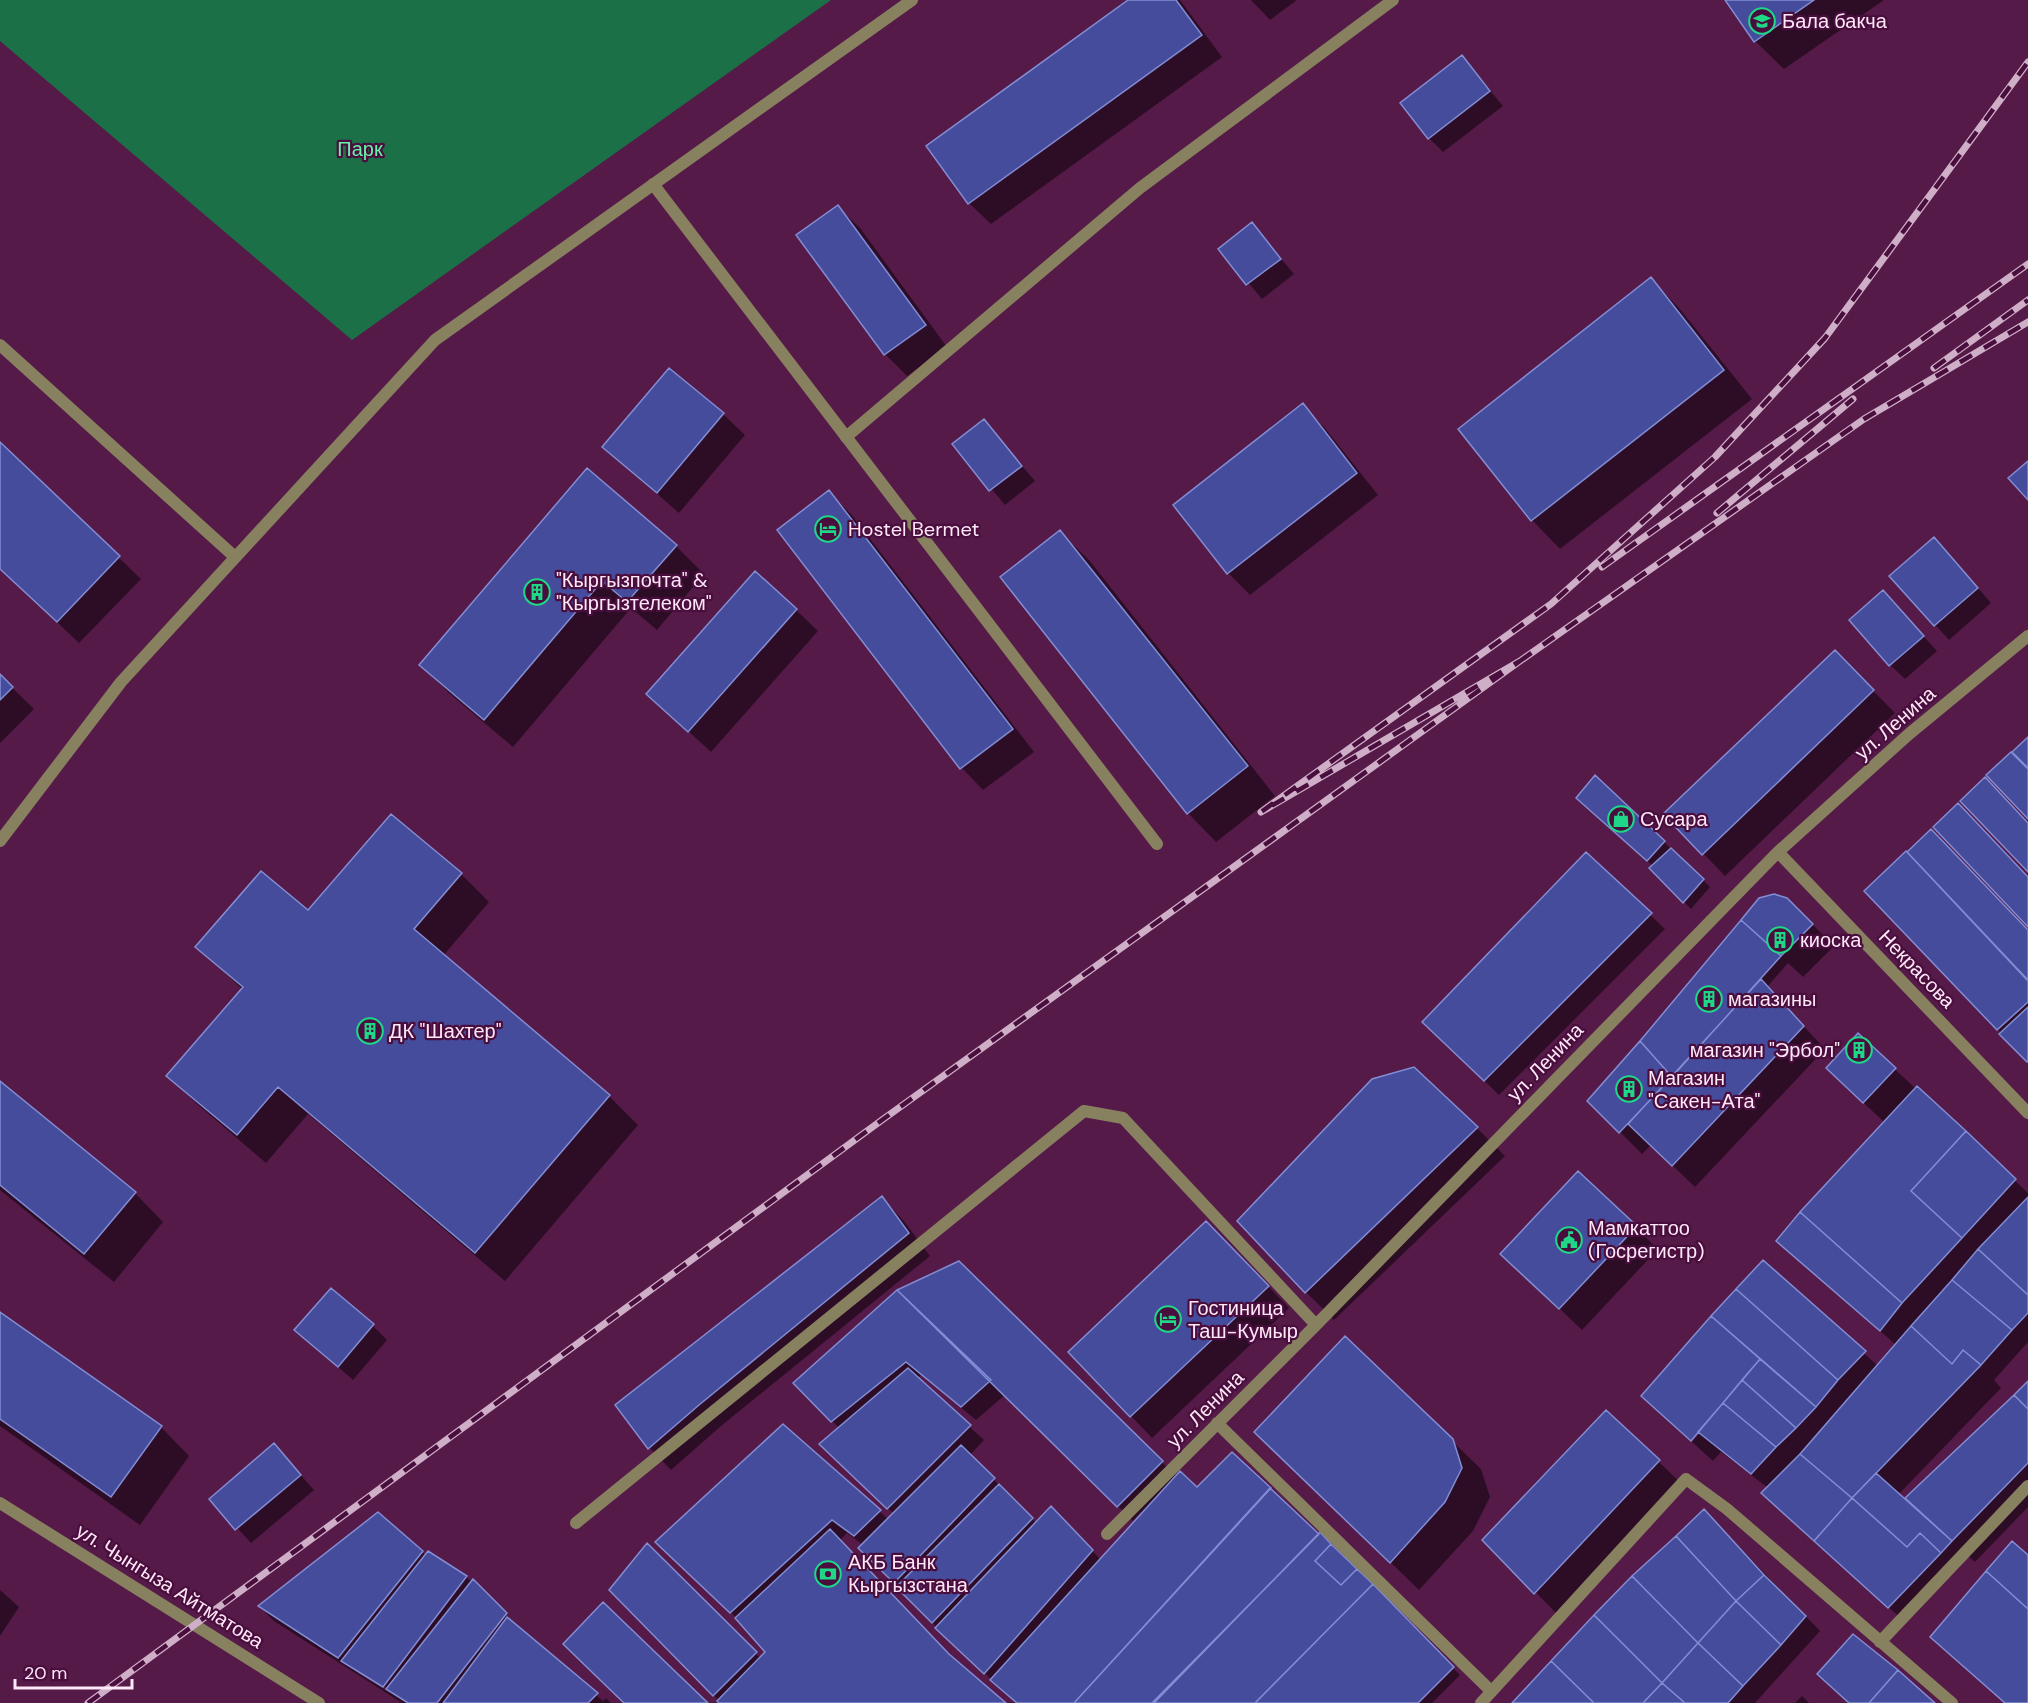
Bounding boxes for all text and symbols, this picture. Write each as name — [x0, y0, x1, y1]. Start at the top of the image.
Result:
school or university icon: Бала бакча — [1747, 6, 1777, 36]
place label: Бала бакча — [1782, 8, 1888, 34]
park label: Парк — [337, 136, 383, 162]
hotel icon: Hostel Bermet — [813, 514, 843, 544]
place label: Hostel Bermet — [848, 516, 979, 542]
place label: "Кыргызпочта" & "Кыргызтелеком" — [556, 567, 712, 616]
building icon: "Кыргызпочта" & "Кыргызтелеком" — [522, 577, 552, 607]
street label: ул. Ленина — [1849, 680, 1942, 765]
shop icon: Сусара — [1606, 804, 1636, 834]
place label: Сусара — [1640, 806, 1708, 832]
street label: Некрасова — [1873, 924, 1961, 1014]
building icon: киоска — [1765, 925, 1795, 955]
place label: киоска — [1800, 927, 1862, 953]
building icon: магазины — [1694, 984, 1724, 1014]
place label: магазины — [1728, 986, 1816, 1012]
building icon: ДК "Шахтер" — [355, 1016, 385, 1046]
street label: ул. Ленина — [1501, 1017, 1589, 1107]
place label: ДК "Шахтер" — [389, 1018, 502, 1044]
building icon: магазин "Эрбол" — [1844, 1035, 1874, 1065]
place label: магазин "Эрбол" — [1690, 1037, 1840, 1063]
place label: Магазин "Сакен-Ата" — [1648, 1065, 1761, 1114]
building icon: Магазин "Сакен-Ата" — [1614, 1074, 1644, 1104]
place label: Мамкаттоо (Госрегистр) — [1588, 1215, 1705, 1264]
public building icon: Мамкаттоо (Госрегистр) — [1554, 1225, 1584, 1255]
place label: Гостиница Таш-Кумыр — [1188, 1295, 1298, 1344]
hotel icon: Гостиница Таш-Кумыр — [1153, 1304, 1183, 1334]
street label: ул. Ленина — [1161, 1364, 1250, 1453]
street label: ул. Чынгыза Айтматова — [71, 1518, 269, 1655]
place label: АКБ Банк Кыргызстана — [848, 1549, 969, 1598]
bank icon: АКБ Банк Кыргызстана — [813, 1559, 843, 1589]
scale bar — [15, 1652, 132, 1690]
text: 20 m — [24, 1661, 67, 1685]

